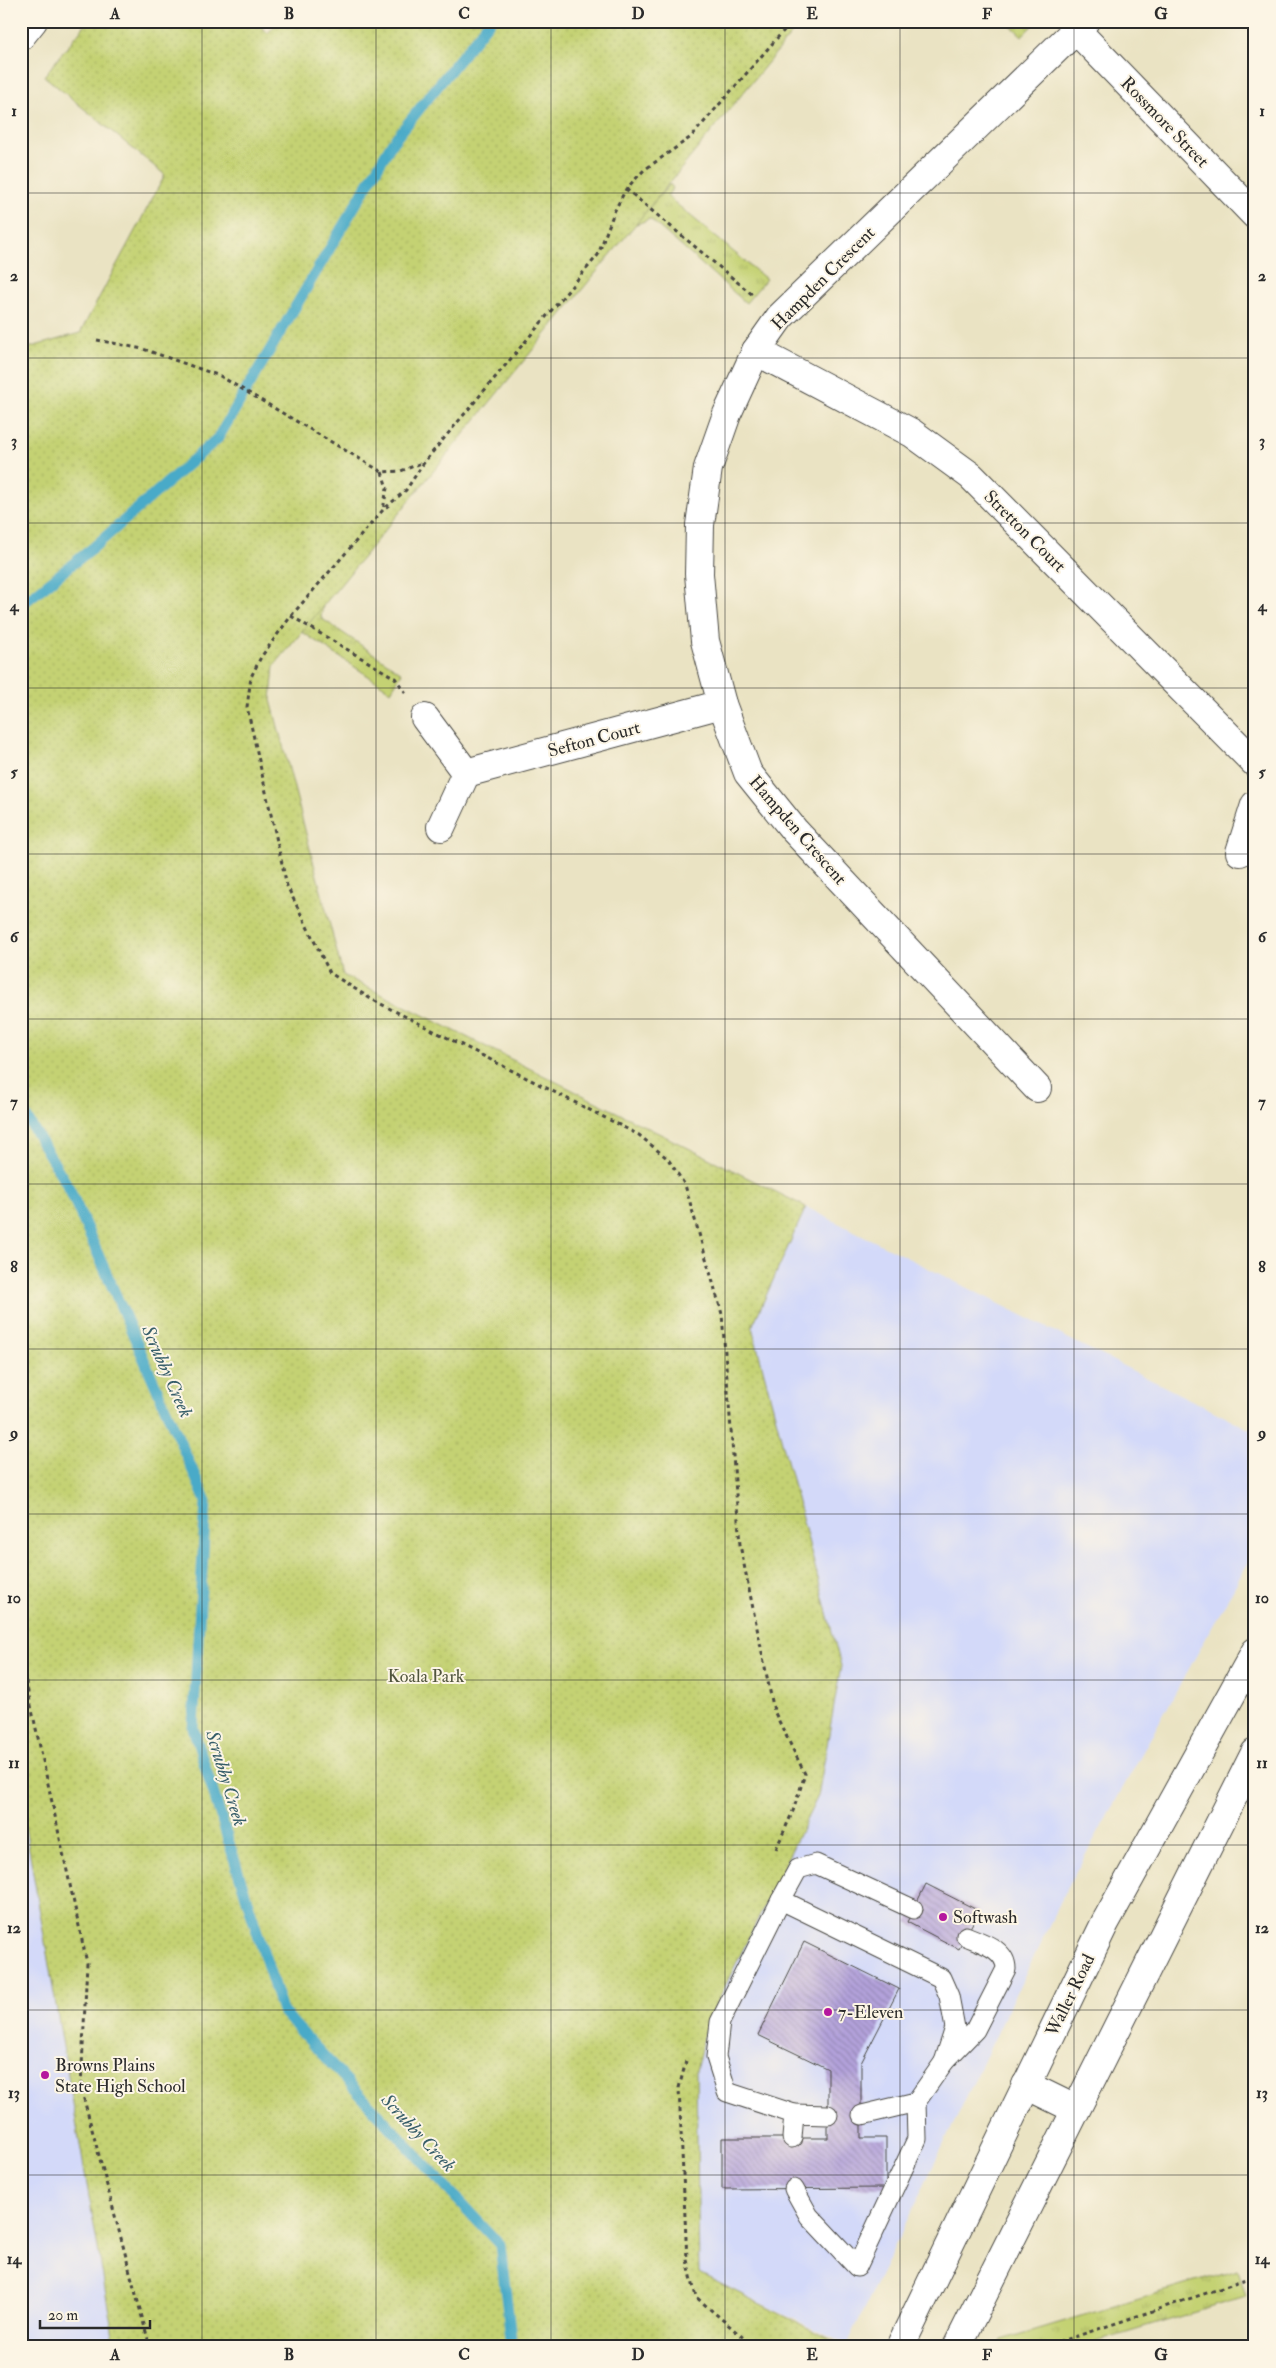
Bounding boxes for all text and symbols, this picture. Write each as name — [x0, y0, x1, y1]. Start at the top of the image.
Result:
text: A — [109, 4, 121, 24]
text: B — [284, 4, 294, 24]
text: C — [458, 4, 470, 24]
text: D — [631, 4, 645, 24]
text: E — [806, 4, 818, 24]
text: F — [982, 4, 992, 24]
text: G — [1154, 4, 1168, 24]
street label: Rossmore Street — [1116, 72, 1214, 173]
text: 1 — [11, 101, 17, 121]
text: 1 — [1259, 101, 1265, 121]
street label: Hampden Crescent — [767, 221, 880, 335]
text: 2 — [10, 266, 18, 286]
text: 2 — [1258, 266, 1266, 286]
text: 3 — [11, 431, 17, 451]
text: 3 — [1259, 431, 1265, 451]
street label: Stretton Court — [979, 485, 1071, 577]
text: 4 — [9, 596, 20, 616]
text: 4 — [1257, 596, 1268, 616]
street label: Sefton Court — [545, 716, 643, 763]
text: 5 — [10, 762, 18, 782]
text: 5 — [1258, 762, 1266, 782]
street label: Hampden Crescent — [744, 771, 852, 890]
text: 6 — [10, 927, 20, 947]
text: 6 — [1258, 927, 1268, 947]
text: 7 — [10, 1092, 18, 1112]
text: 7 — [1258, 1092, 1266, 1112]
text: 8 — [10, 1257, 18, 1277]
text: 8 — [1258, 1257, 1266, 1277]
water label: Scrubby Creek — [136, 1321, 198, 1422]
text: 9 — [8, 1423, 18, 1443]
text: 9 — [1256, 1423, 1266, 1443]
text: 10 — [7, 1588, 21, 1608]
text: 10 — [1255, 1588, 1269, 1608]
park label: Koala Park — [388, 1665, 465, 1688]
water label: Scrubby Creek — [200, 1727, 252, 1829]
text: 11 — [8, 1753, 20, 1773]
text: 11 — [1256, 1753, 1268, 1773]
place label: Softwash — [953, 1906, 1018, 1929]
marker: Softwash — [937, 1911, 949, 1923]
text: 12 — [7, 1918, 21, 1938]
text: 12 — [1255, 1918, 1269, 1938]
street label: Waller Road — [1040, 1950, 1100, 2041]
place label: 7-Eleven — [838, 2001, 903, 2024]
marker: 7-Eleven — [822, 2006, 834, 2018]
place label: Browns Plains State High School — [55, 2054, 186, 2098]
marker: Browns Plains State High School — [39, 2069, 51, 2081]
text: 13 — [8, 2083, 20, 2103]
text: 13 — [1256, 2083, 1268, 2103]
water label: Scrubby Creek — [375, 2088, 461, 2177]
text: 14 — [7, 2249, 23, 2269]
text: 14 — [1255, 2249, 1271, 2269]
scale bar — [40, 2298, 150, 2330]
text: 20 m — [48, 2306, 78, 2325]
text: A — [109, 2345, 121, 2365]
text: B — [284, 2345, 294, 2365]
text: C — [458, 2345, 470, 2365]
text: D — [631, 2345, 645, 2365]
text: E — [806, 2345, 818, 2365]
text: F — [982, 2345, 992, 2365]
text: G — [1154, 2345, 1168, 2365]

